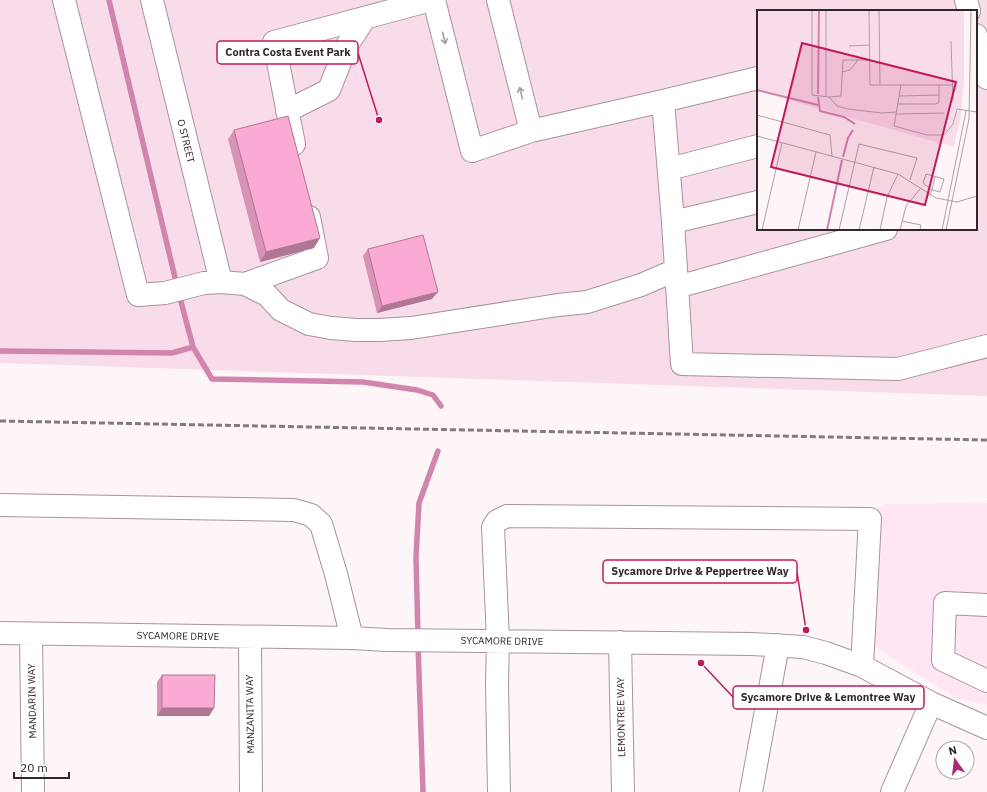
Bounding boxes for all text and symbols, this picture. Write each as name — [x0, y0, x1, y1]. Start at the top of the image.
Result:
inset map — [757, 10, 977, 230]
one-way arrow — [440, 31, 448, 44]
callout: Contra Costa Event Park — [217, 41, 358, 64]
text: Contra Costa Event Park — [225, 45, 351, 59]
one-way arrow — [517, 87, 524, 100]
street label: O STREET — [174, 118, 198, 164]
callout: Sycamore Drive & Peppertree Way — [603, 560, 797, 583]
text: Sycamore Drive & Peppertree Way — [611, 564, 789, 578]
street label: SYCAMORE DRIVE — [137, 629, 220, 643]
street label: SYCAMORE DRIVE — [461, 634, 544, 648]
street label: MANDARIN WAY — [25, 663, 39, 739]
street label: MANZANITA WAY — [243, 674, 257, 754]
street label: LEMONTREE WAY — [614, 677, 628, 757]
callout: Sycamore Drive & Lemontree Way — [733, 686, 924, 709]
text: Sycamore Drive & Lemontree Way — [741, 690, 915, 704]
north arrow — [935, 740, 975, 780]
text: N — [947, 743, 958, 758]
scale bar — [14, 754, 69, 780]
text: 20 m — [20, 760, 48, 775]

